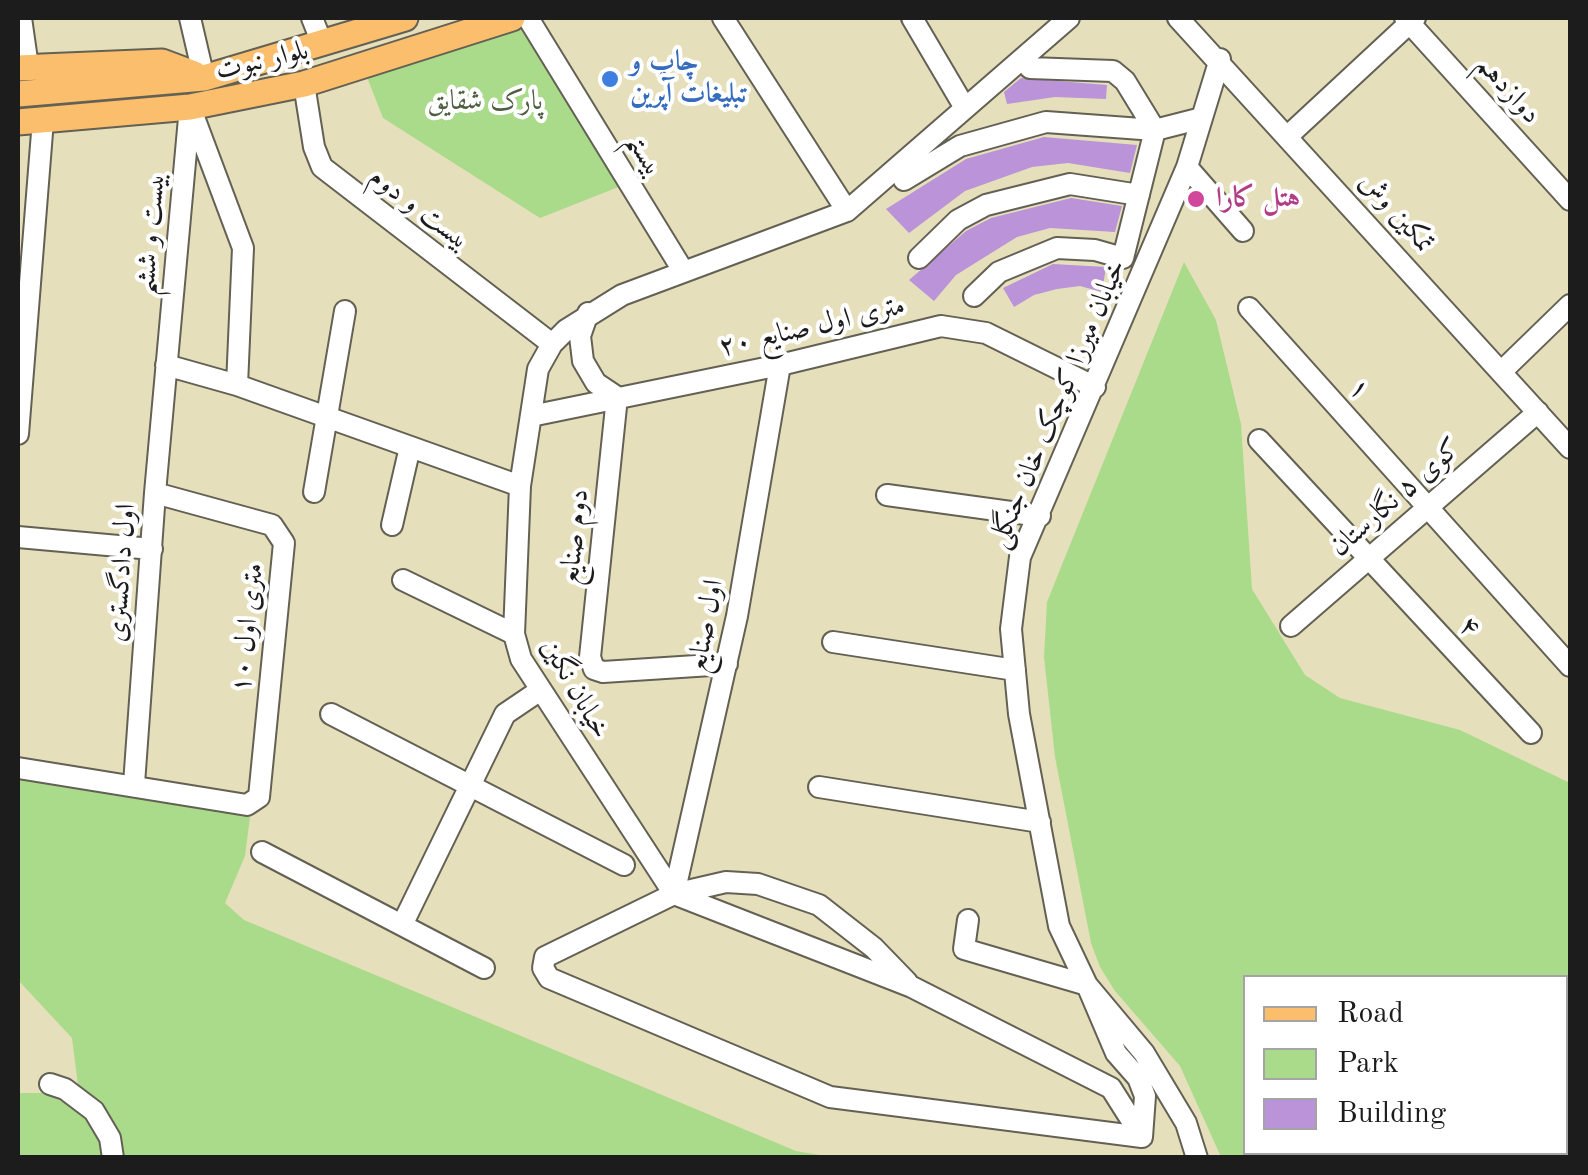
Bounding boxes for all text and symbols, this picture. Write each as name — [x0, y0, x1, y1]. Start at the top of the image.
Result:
street label: بلوار نبوت — [212, 34, 312, 88]
place label: چاپ و تبلیغات آپرین — [630, 46, 748, 112]
street label: دوازدهم — [1468, 49, 1548, 131]
marker: چاپ و تبلیغات آپرین — [599, 68, 621, 90]
park label: پارک شقایق — [427, 85, 543, 119]
street label: بیستم — [618, 127, 670, 183]
street label: بیست و دوم — [362, 160, 476, 258]
street label: تمکین وش — [1351, 166, 1441, 260]
street label: بیست و ششم — [129, 171, 173, 297]
place label: هتل کارا — [1216, 182, 1300, 216]
marker: هتل کارا — [1185, 188, 1207, 210]
street label: خیابان میرزا کوچک خان جنگلی — [982, 255, 1134, 553]
street label: ۲۰ متری اول صنایع — [716, 289, 908, 365]
street label: ۱ — [1341, 372, 1377, 406]
street label: کوی ۵ نگارستان — [1323, 432, 1469, 564]
street label: دوم صنایع — [553, 487, 597, 587]
street label: اول دادگستری — [100, 503, 144, 643]
street label: ۱۰ متری اول — [224, 561, 272, 695]
street label: اول صنایع — [681, 577, 731, 675]
street label: ۴ — [1451, 610, 1487, 644]
street label: خیابان نگین — [533, 633, 617, 745]
legend — [1243, 975, 1568, 1155]
text: Road — [1337, 999, 1404, 1029]
text: Park — [1337, 1049, 1399, 1079]
text: Building — [1337, 1099, 1446, 1129]

